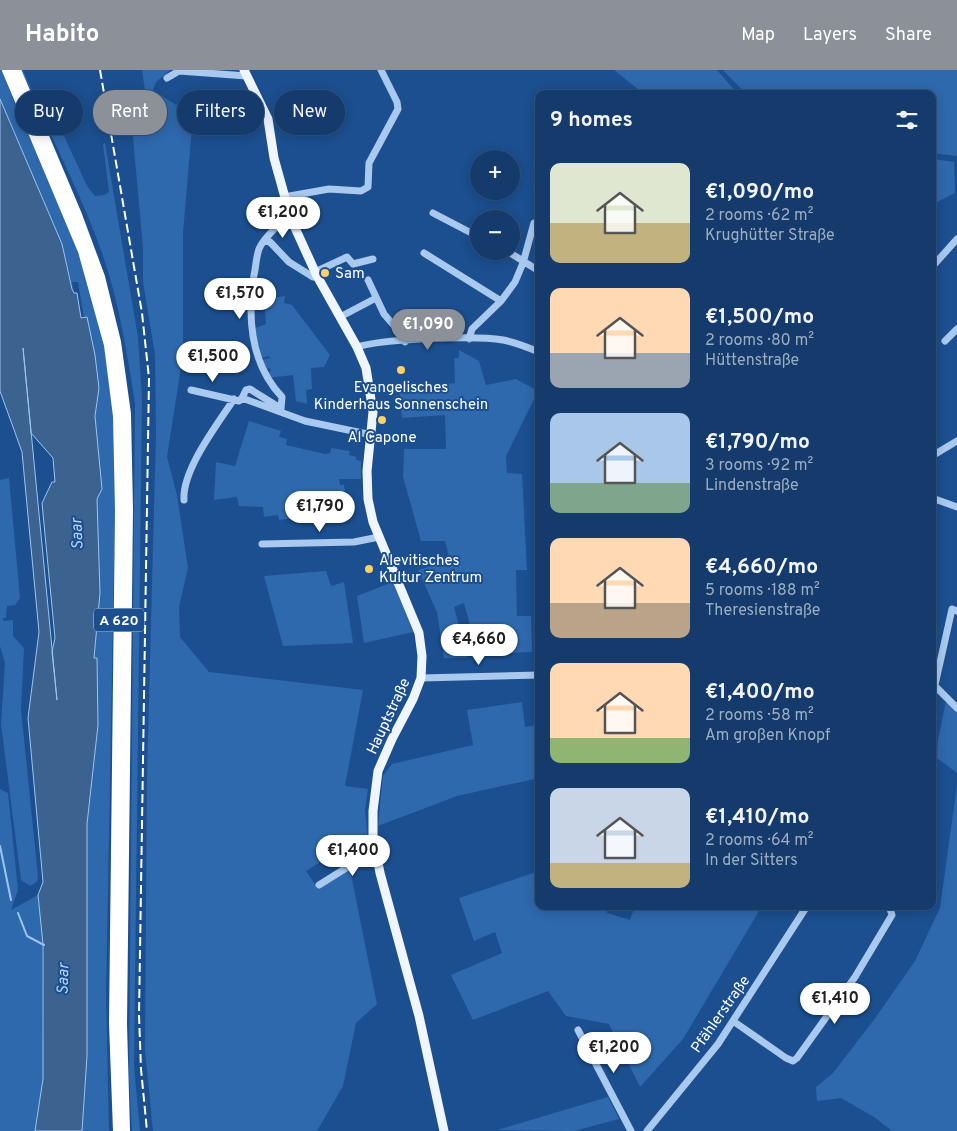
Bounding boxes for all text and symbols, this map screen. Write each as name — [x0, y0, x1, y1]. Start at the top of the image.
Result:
text: Habito — [25, 20, 99, 50]
text: Map — [741, 24, 775, 47]
text: Layers — [803, 24, 857, 47]
text: Share — [885, 24, 932, 47]
chip: Buy — [15, 90, 83, 135]
chip: Rent — [93, 90, 167, 135]
chip: Filters — [177, 90, 264, 135]
chip: New — [274, 90, 345, 135]
icon: filters — [893, 106, 921, 134]
text: 9 homes — [550, 107, 633, 134]
map controls — [470, 150, 520, 260]
button: + — [470, 150, 520, 200]
text: €1,090/mo — [705, 179, 814, 206]
icon: home — [590, 183, 650, 243]
pin: €1,200 — [242, 196, 324, 239]
text: €1,200 — [257, 203, 309, 223]
text: 2 rooms · 62 m² — [705, 206, 813, 226]
button: − — [470, 210, 520, 260]
text: Krughütter Straße — [705, 226, 835, 246]
place label: Sam — [335, 265, 365, 284]
marker: Sam — [319, 267, 331, 279]
pin: €1,570 — [199, 278, 281, 320]
text: €1,570 — [215, 284, 265, 304]
text: €1,500/mo — [705, 304, 814, 331]
pin: €1,090 — [387, 308, 469, 351]
icon: home — [590, 308, 650, 368]
text: €1,090 — [402, 315, 454, 335]
text: 2 rooms · 80 m² — [705, 331, 814, 351]
pin: €1,500 — [172, 340, 254, 383]
text: €1,500 — [187, 347, 239, 367]
text: Hüttenstraße — [705, 351, 799, 371]
marker: Evangelisches Kinderhaus Sonnenschein — [395, 364, 407, 376]
place label: Evangelisches Kinderhaus Sonnenschein — [314, 379, 488, 415]
marker: Al Capone — [376, 414, 388, 426]
place label: Al Capone — [347, 429, 417, 448]
text: €1,790/mo — [705, 429, 810, 456]
icon: home — [590, 433, 650, 493]
text: 3 rooms · 92 m² — [705, 456, 813, 476]
text: Lindenstraße — [705, 476, 799, 496]
pin: €1,790 — [279, 490, 361, 533]
text: €1,790 — [296, 497, 344, 517]
water label: Saar — [67, 516, 89, 550]
place label: Alevitisches Kultur Zentrum — [379, 552, 482, 588]
text: €4,660/mo — [705, 554, 818, 581]
icon: home — [590, 558, 650, 618]
marker: Alevitisches Kultur Zentrum — [363, 563, 375, 575]
text: 5 rooms · 188 m² — [705, 581, 820, 601]
text: Theresienstraße — [705, 601, 820, 621]
road number: A 620 — [94, 608, 144, 632]
pin: €4,660 — [438, 624, 520, 666]
text: €4,660 — [452, 630, 506, 650]
street label: Hauptstraße — [363, 675, 415, 758]
text: €1,400/mo — [705, 679, 815, 706]
icon: home — [590, 683, 650, 743]
text: 2 rooms · 58 m² — [705, 706, 814, 726]
text: Am großen Knopf — [705, 726, 830, 746]
text: €1,410/mo — [705, 804, 809, 831]
icon: home — [590, 808, 650, 868]
text: 2 rooms · 64 m² — [705, 831, 814, 851]
pin: €1,400 — [312, 834, 394, 877]
text: €1,400 — [327, 841, 379, 861]
text: In der Sitters — [705, 851, 798, 871]
water label: Saar — [53, 961, 75, 995]
street label: Pfählerstraße — [688, 972, 755, 1057]
pin: €1,410 — [794, 982, 876, 1025]
text: €1,410 — [811, 989, 859, 1009]
pin: €1,200 — [573, 1032, 655, 1074]
text: €1,200 — [588, 1038, 640, 1058]

